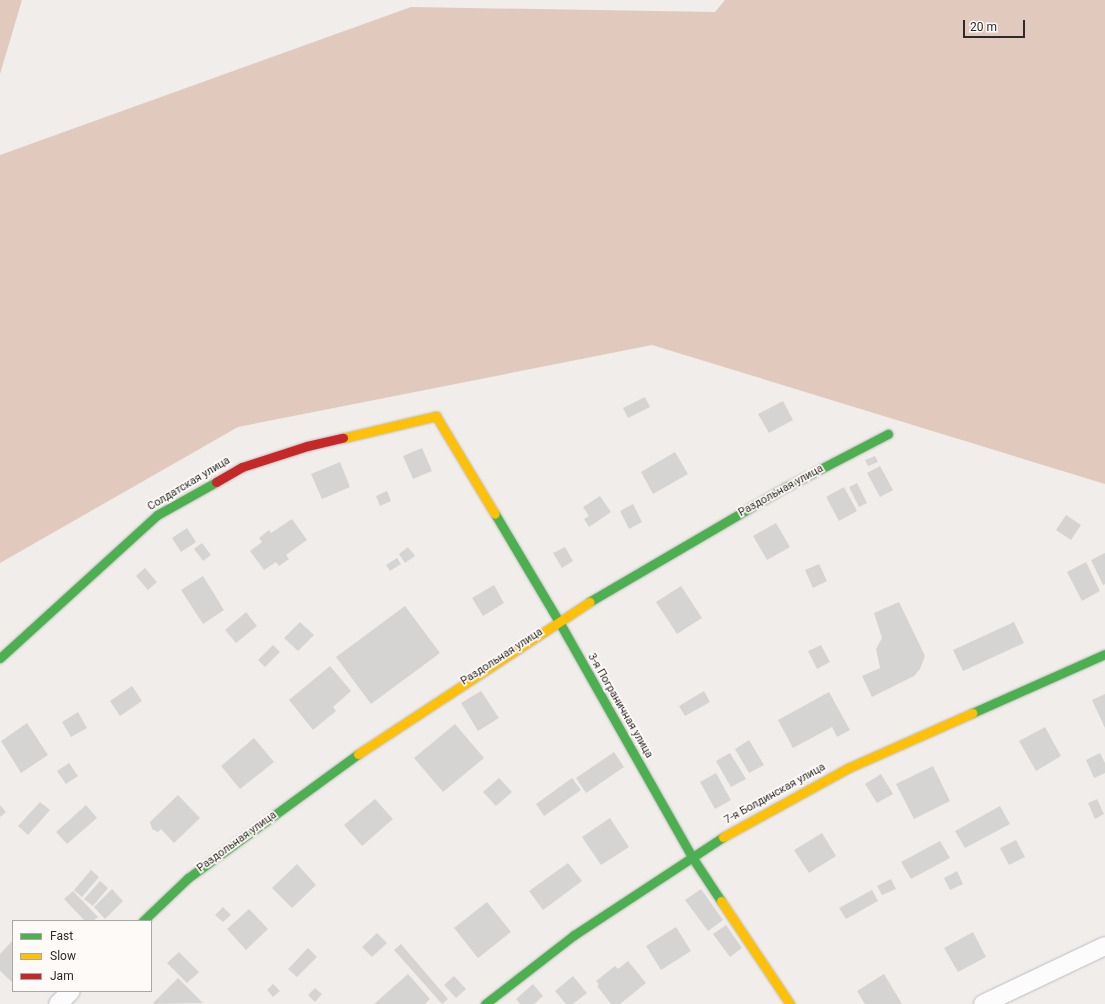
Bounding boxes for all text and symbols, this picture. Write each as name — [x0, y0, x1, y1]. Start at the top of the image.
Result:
scale bar — [965, 12, 1027, 38]
text: 20 m — [970, 20, 997, 34]
street label: Солдатская улица — [145, 454, 233, 514]
street label: Раздольная улица — [736, 462, 826, 520]
street label: Раздольная улица — [459, 626, 545, 688]
street label: 3-я Пограничная улица — [585, 651, 655, 761]
street label: 7-я Болдинская улица — [722, 761, 828, 827]
street label: Раздольная улица — [195, 809, 279, 875]
legend — [12, 920, 152, 992]
text: Fast — [50, 929, 73, 943]
text: Slow — [50, 949, 76, 963]
text: Jam — [50, 969, 74, 983]

